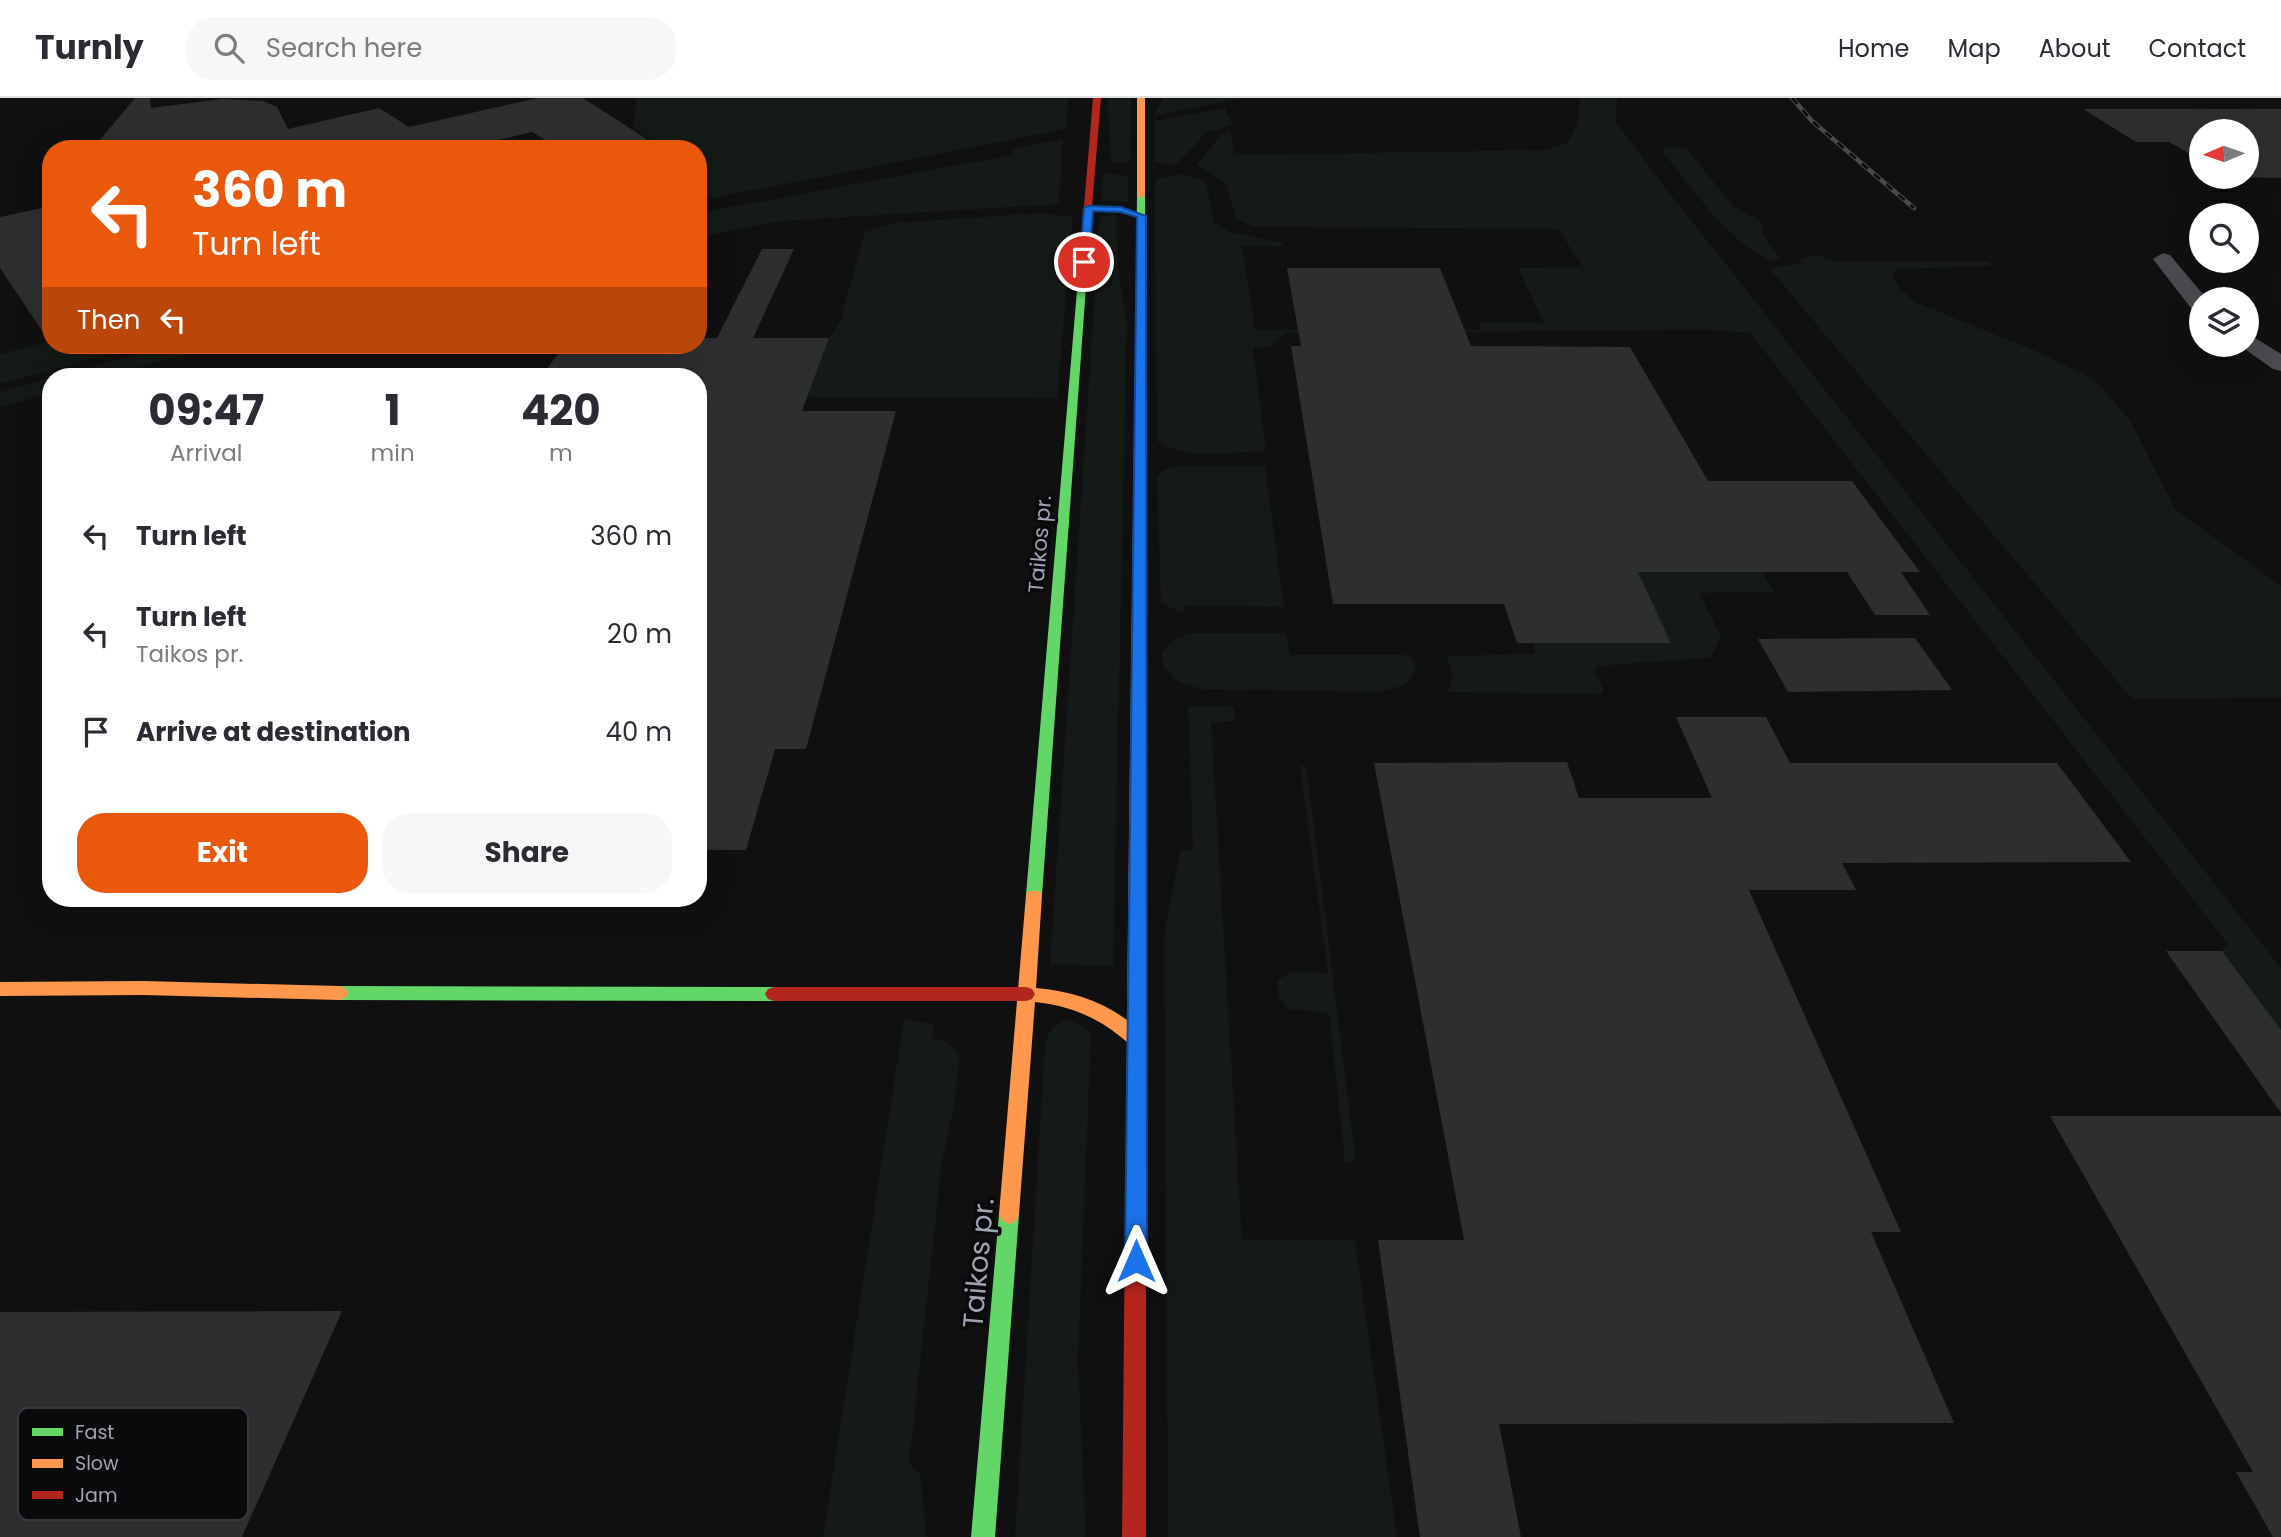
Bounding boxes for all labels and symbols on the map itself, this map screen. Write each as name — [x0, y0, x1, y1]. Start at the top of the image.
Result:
north arrow — [2189, 119, 2259, 189]
pin — [1054, 232, 1114, 292]
street label: Taikos pr. — [1021, 494, 1058, 594]
street label: Taikos pr. — [953, 1196, 1004, 1330]
position arrow — [1099, 1224, 1173, 1298]
legend — [18, 1408, 248, 1520]
text: Fast — [75, 1419, 114, 1446]
text: Slow — [75, 1450, 119, 1477]
text: Jam — [75, 1482, 117, 1509]

